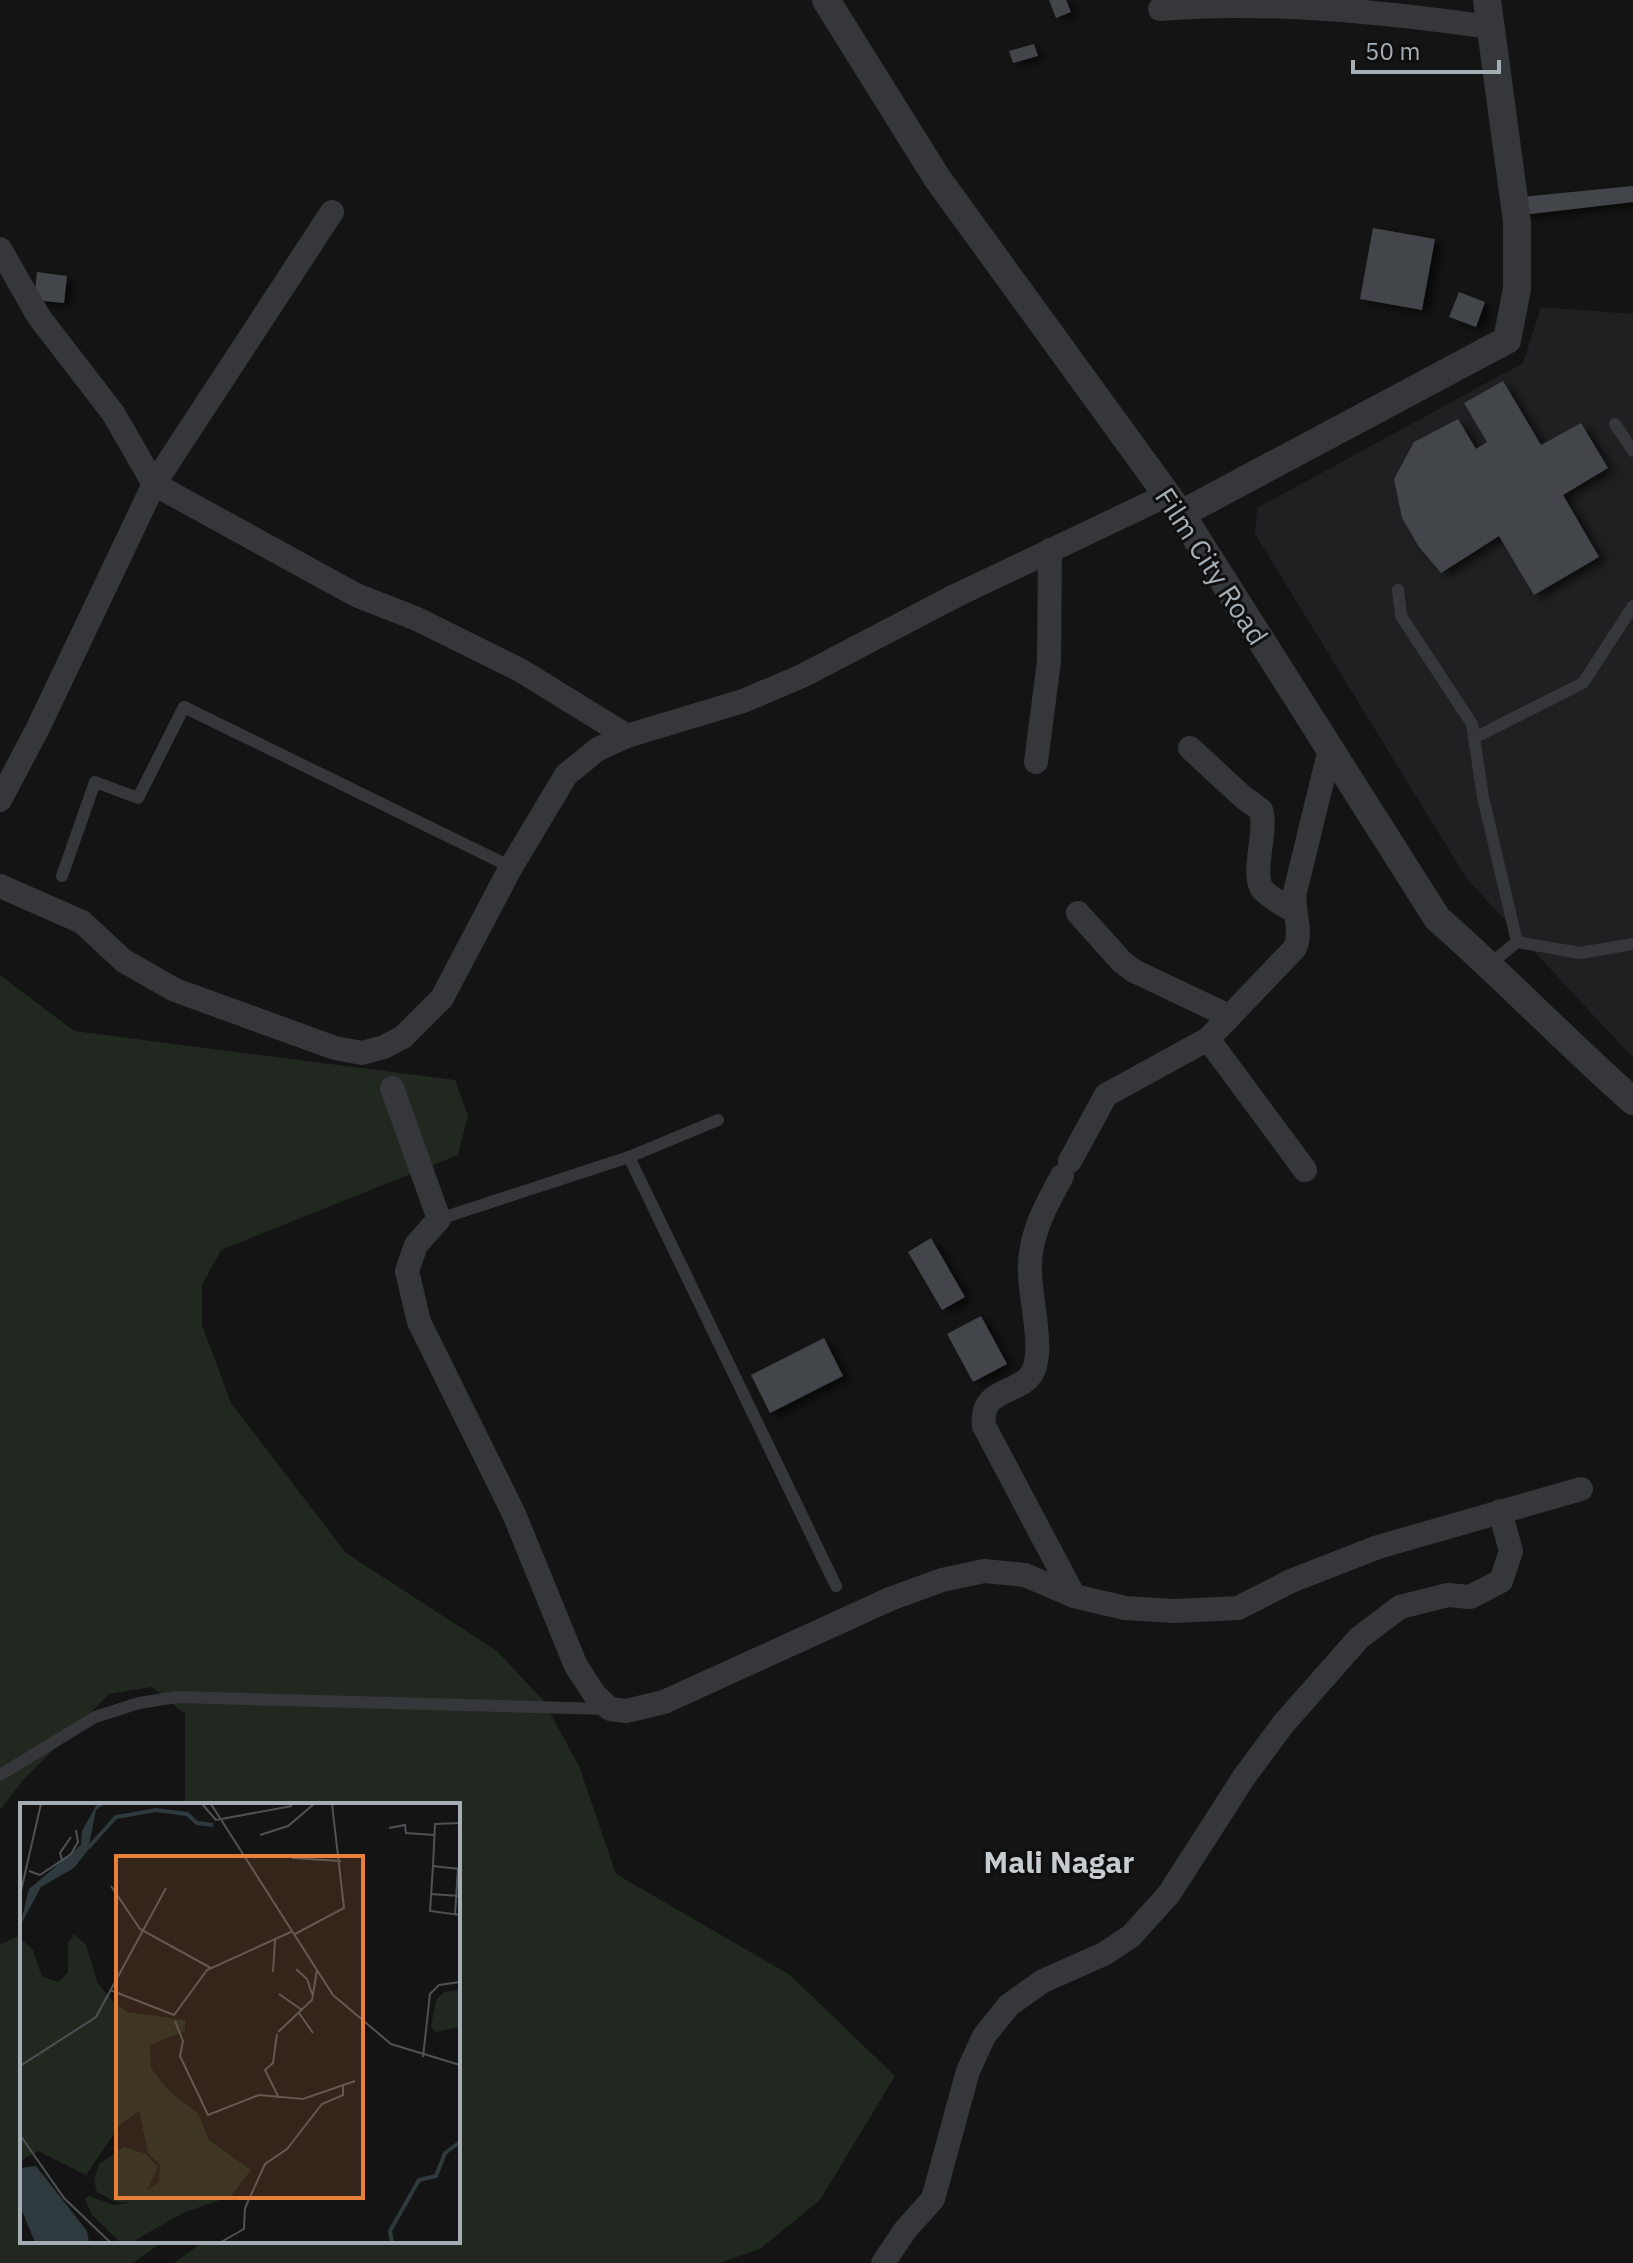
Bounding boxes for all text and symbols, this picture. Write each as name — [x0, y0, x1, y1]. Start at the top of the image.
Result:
scale bar — [1353, 24, 1499, 74]
text: 50 m — [1365, 35, 1420, 67]
street label: Film City Road — [1147, 480, 1277, 652]
inset map — [20, 1803, 460, 2243]
district label: Mali Nagar — [984, 1842, 1134, 1881]

